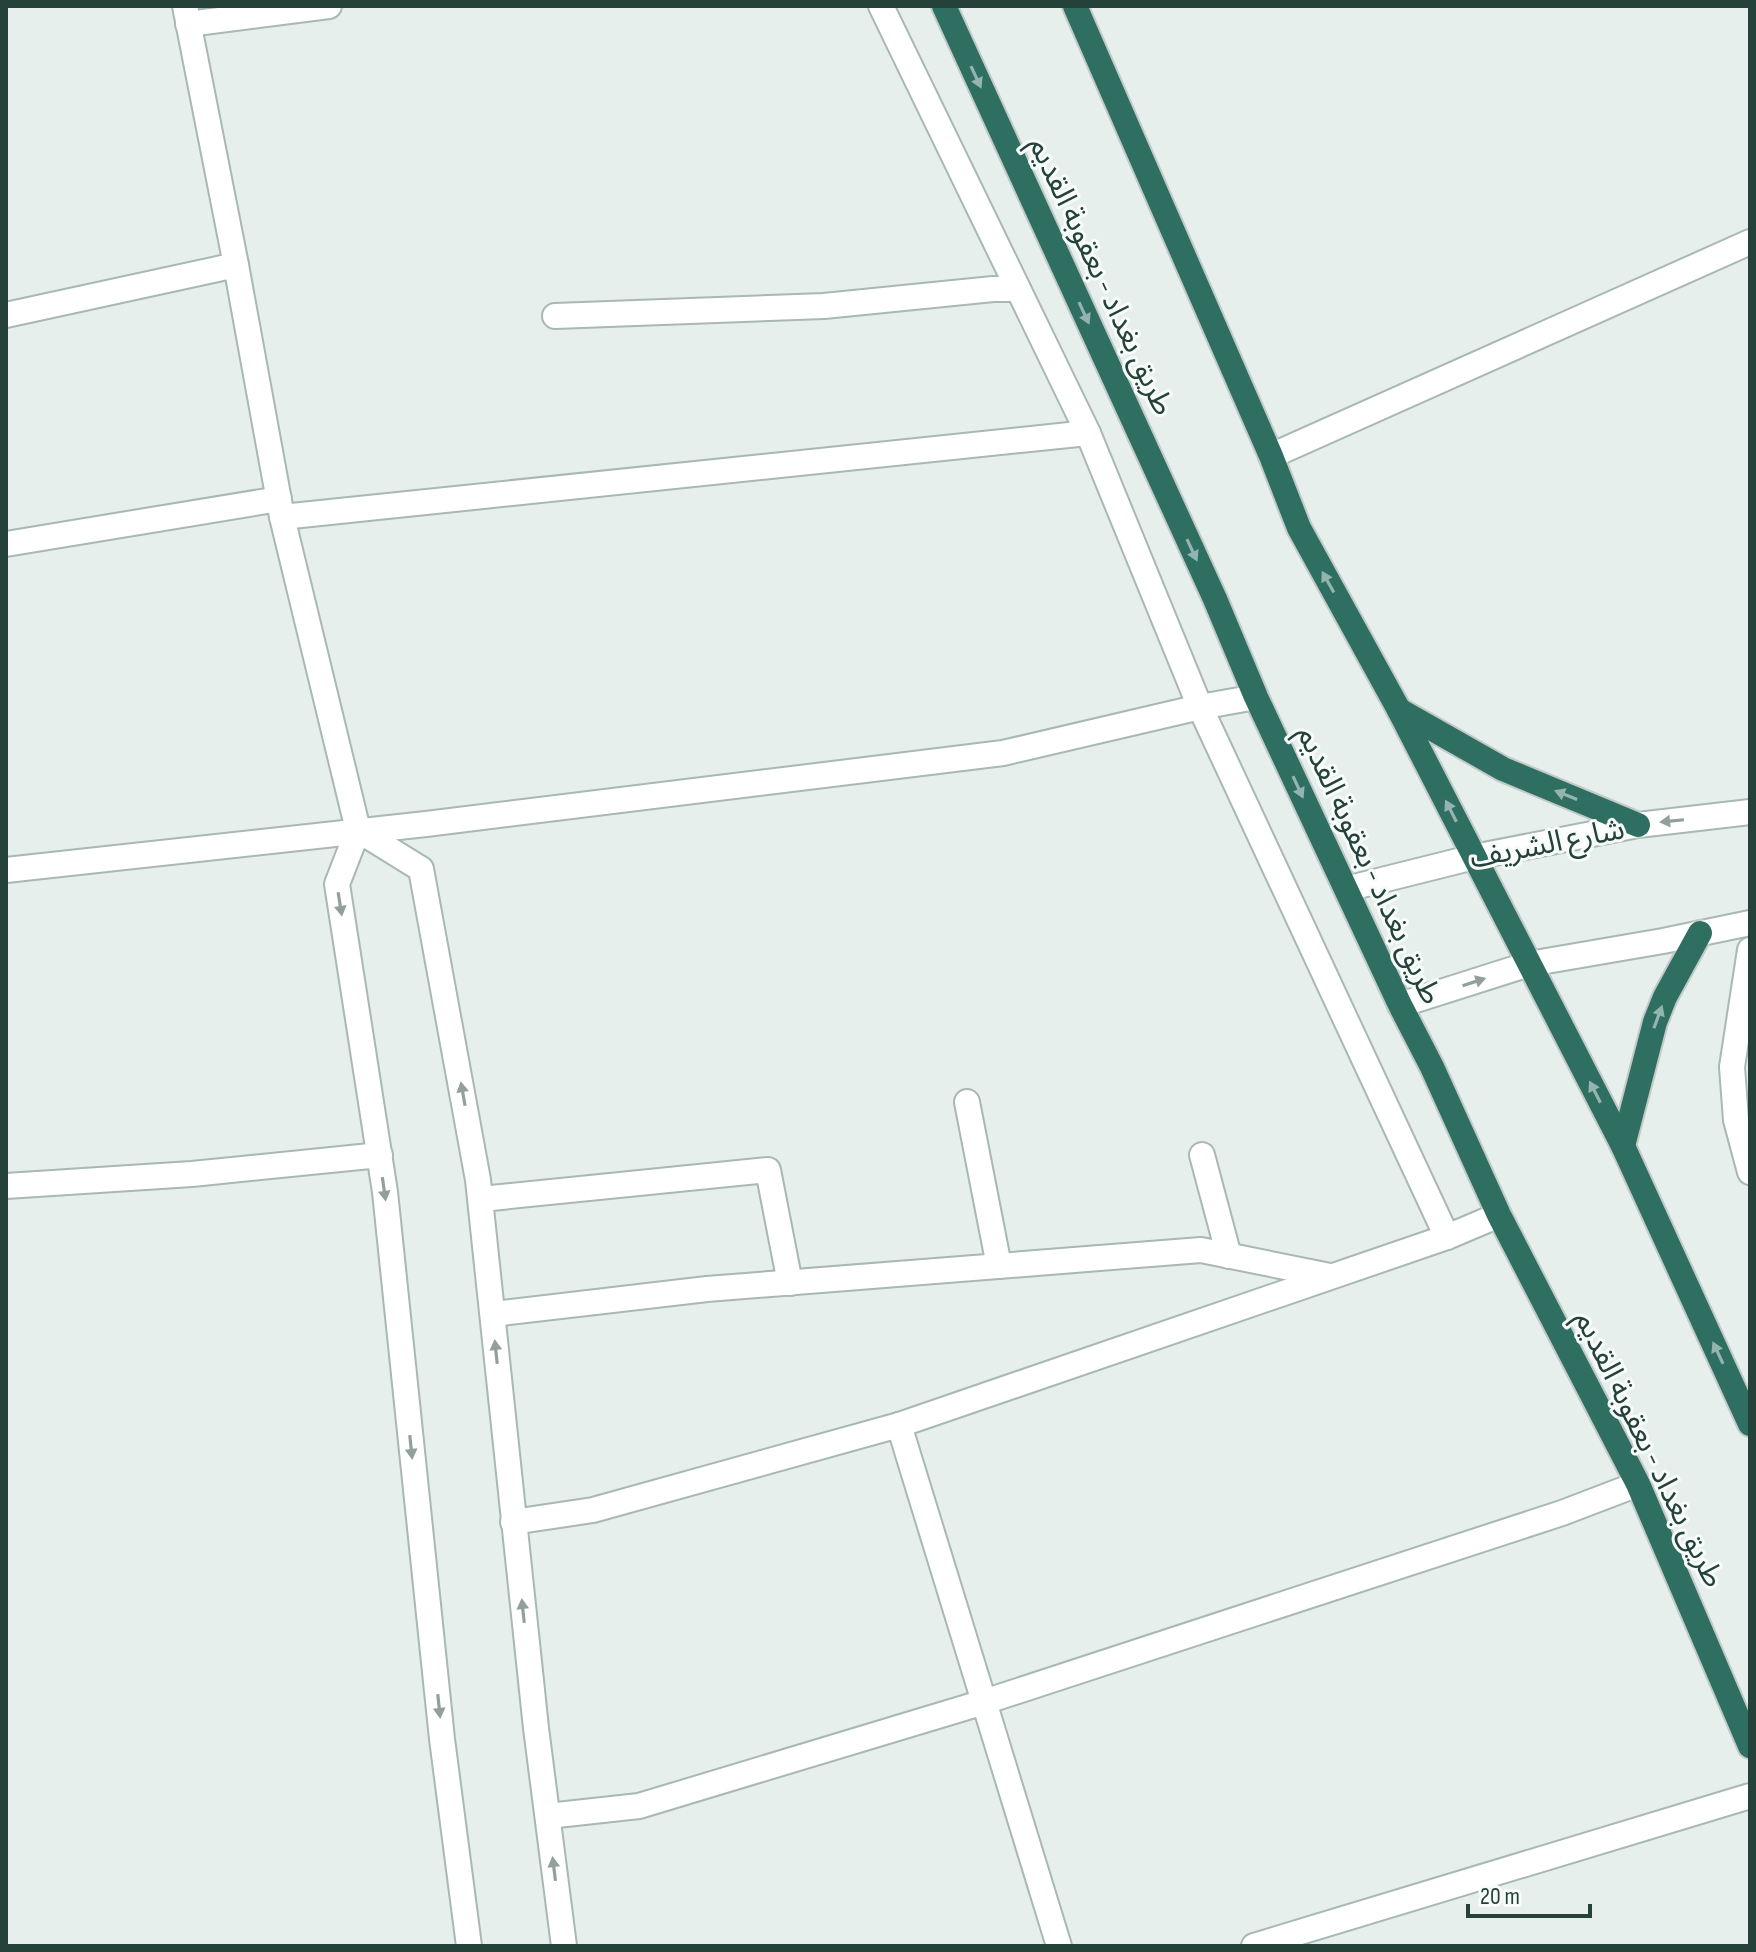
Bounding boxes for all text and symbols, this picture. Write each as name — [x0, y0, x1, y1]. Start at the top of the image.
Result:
one-way arrow — [969, 65, 983, 89]
street label: طريق بغداد - بعقوبة القديم — [1017, 132, 1181, 423]
one-way arrow — [1077, 302, 1091, 325]
one-way arrow — [1185, 538, 1199, 562]
one-way arrow — [1321, 571, 1335, 593]
street label: طريق بغداد - بعقوبة القديم — [1285, 721, 1449, 1012]
one-way arrow — [1291, 776, 1305, 799]
one-way arrow — [1554, 789, 1578, 802]
one-way arrow — [1444, 800, 1457, 823]
street label: شارع الشريف — [1467, 811, 1628, 880]
one-way arrow — [1660, 815, 1685, 828]
one-way arrow — [334, 892, 347, 917]
one-way arrow — [1462, 975, 1486, 988]
one-way arrow — [1652, 1005, 1665, 1029]
one-way arrow — [1588, 1081, 1602, 1104]
one-way arrow — [456, 1082, 468, 1107]
one-way arrow — [378, 1177, 391, 1202]
street label: طريق بغداد - بعقوبة القديم — [1563, 1306, 1732, 1595]
one-way arrow — [490, 1339, 503, 1364]
one-way arrow — [1711, 1341, 1724, 1365]
one-way arrow — [405, 1435, 418, 1460]
one-way arrow — [516, 1598, 529, 1623]
one-way arrow — [432, 1694, 445, 1719]
one-way arrow — [547, 1856, 560, 1881]
scale bar — [1468, 1868, 1590, 1918]
text: 20 m — [1480, 1882, 1520, 1911]

